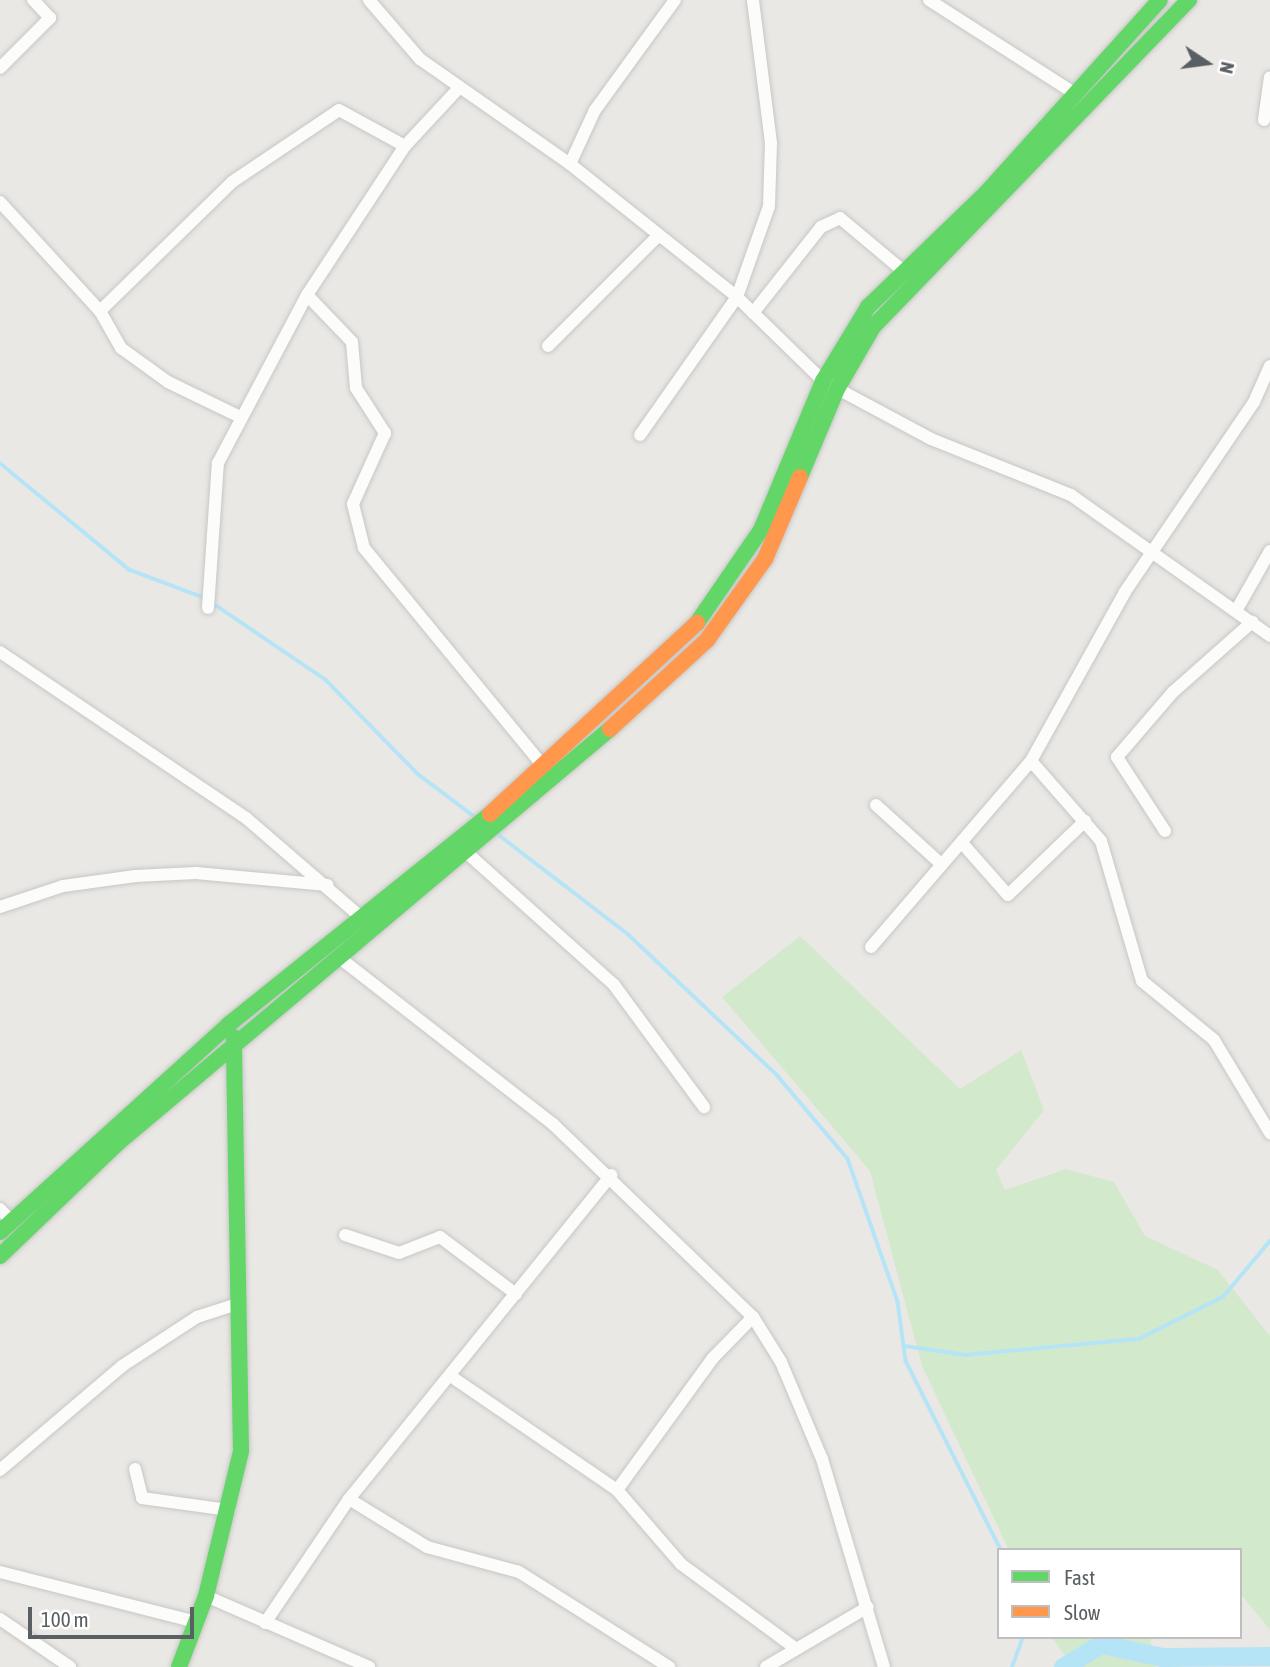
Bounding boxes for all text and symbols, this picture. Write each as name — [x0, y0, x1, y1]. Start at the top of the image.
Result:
north arrow — [1172, 28, 1242, 98]
text: N — [1215, 60, 1239, 76]
legend — [997, 1548, 1242, 1639]
text: Fast — [1064, 1565, 1095, 1589]
scale bar — [32, 1594, 198, 1638]
text: Slow — [1064, 1600, 1100, 1624]
text: 100 m — [41, 1607, 89, 1631]

